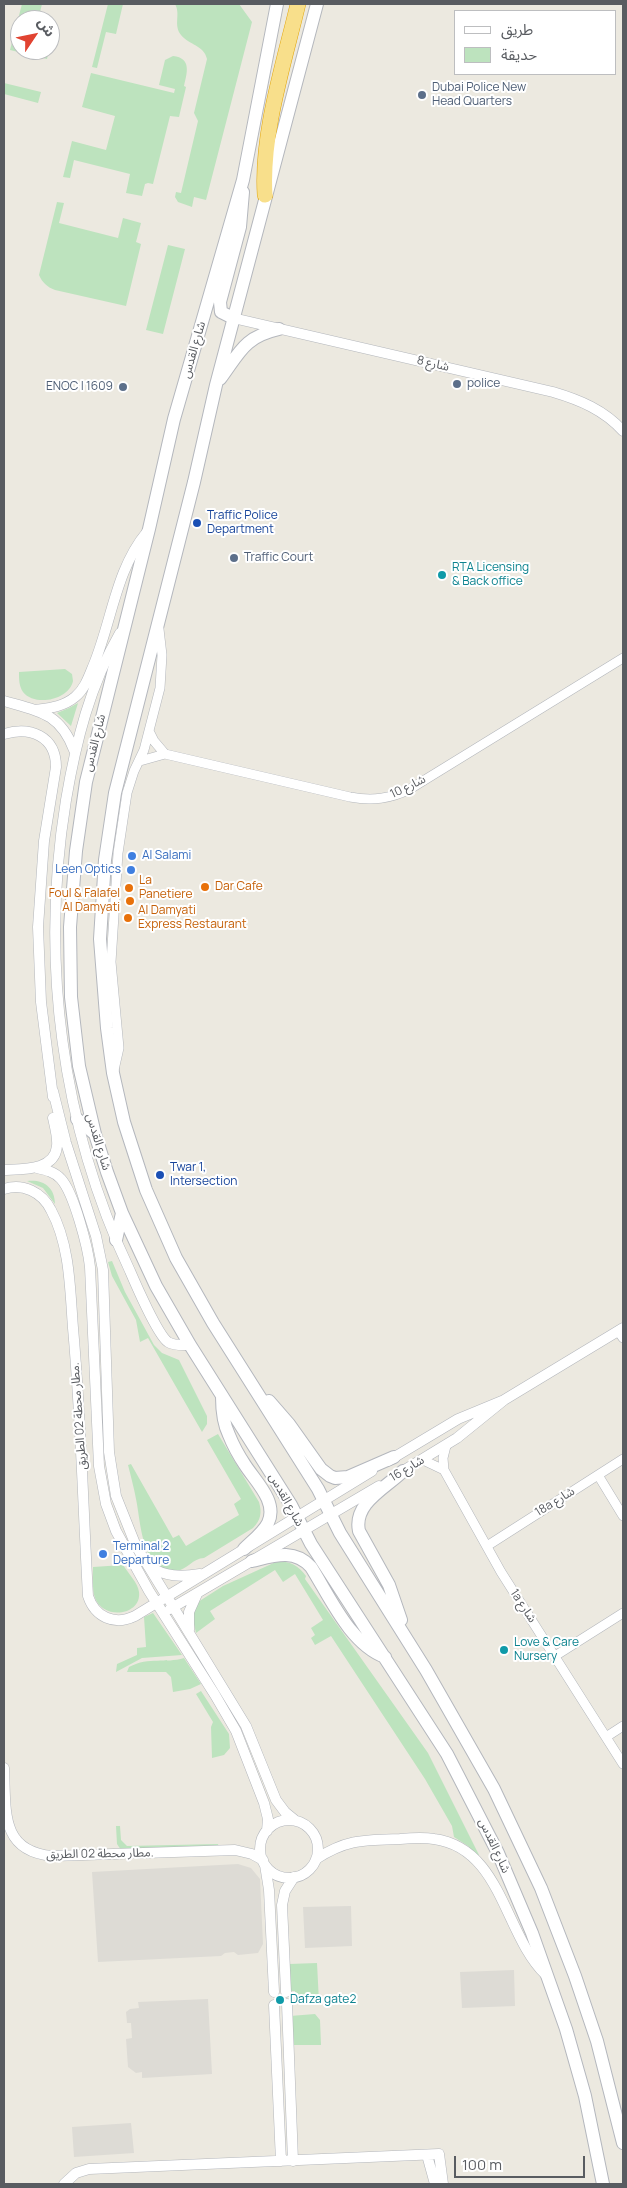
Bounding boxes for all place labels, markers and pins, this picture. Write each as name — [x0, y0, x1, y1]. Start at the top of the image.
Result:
place label: Dubai Police New Head Quarters — [432, 81, 526, 109]
marker: Dubai Police New Head Quarters — [416, 89, 428, 101]
place label: police — [467, 377, 500, 391]
marker: police — [451, 378, 463, 390]
place label: ENOC | 1609 — [46, 380, 113, 394]
marker: ENOC | 1609 — [117, 381, 129, 393]
place label: Traffic Police Department — [207, 509, 278, 537]
marker: Traffic Police Department — [191, 517, 203, 529]
place label: Traffic Court — [244, 551, 313, 565]
marker: Traffic Court — [228, 552, 240, 564]
place label: RTA Licensing & Back office — [452, 561, 529, 589]
marker: RTA Licensing & Back office — [436, 569, 448, 581]
place label: Al Salami — [142, 849, 191, 863]
marker: Al Salami — [126, 850, 138, 862]
place label: Leen Optics — [55, 863, 121, 877]
marker: Leen Optics — [125, 864, 137, 876]
place label: La Panetiere — [139, 874, 193, 902]
place label: Dar Cafe — [215, 880, 263, 894]
marker: Dar Cafe — [199, 881, 211, 893]
marker: La Panetiere — [123, 882, 135, 894]
place label: Foul & Falafel Al Damyati — [49, 887, 120, 915]
marker: Foul & Falafel Al Damyati — [124, 895, 136, 907]
place label: Al Damyati Express Restaurant — [138, 904, 247, 932]
marker: Al Damyati Express Restaurant — [122, 912, 134, 924]
place label: Twar 1, Intersection — [170, 1161, 237, 1189]
marker: Twar 1, Intersection — [154, 1169, 166, 1181]
place label: Terminal 2 Departure — [113, 1540, 169, 1568]
marker: Terminal 2 Departure — [97, 1548, 109, 1560]
place label: Love & Care Nursery — [514, 1636, 579, 1664]
marker: Love & Care Nursery — [498, 1644, 510, 1656]
place label: Dafza gate2 — [290, 1993, 356, 2007]
marker: Dafza gate2 — [274, 1994, 286, 2006]

